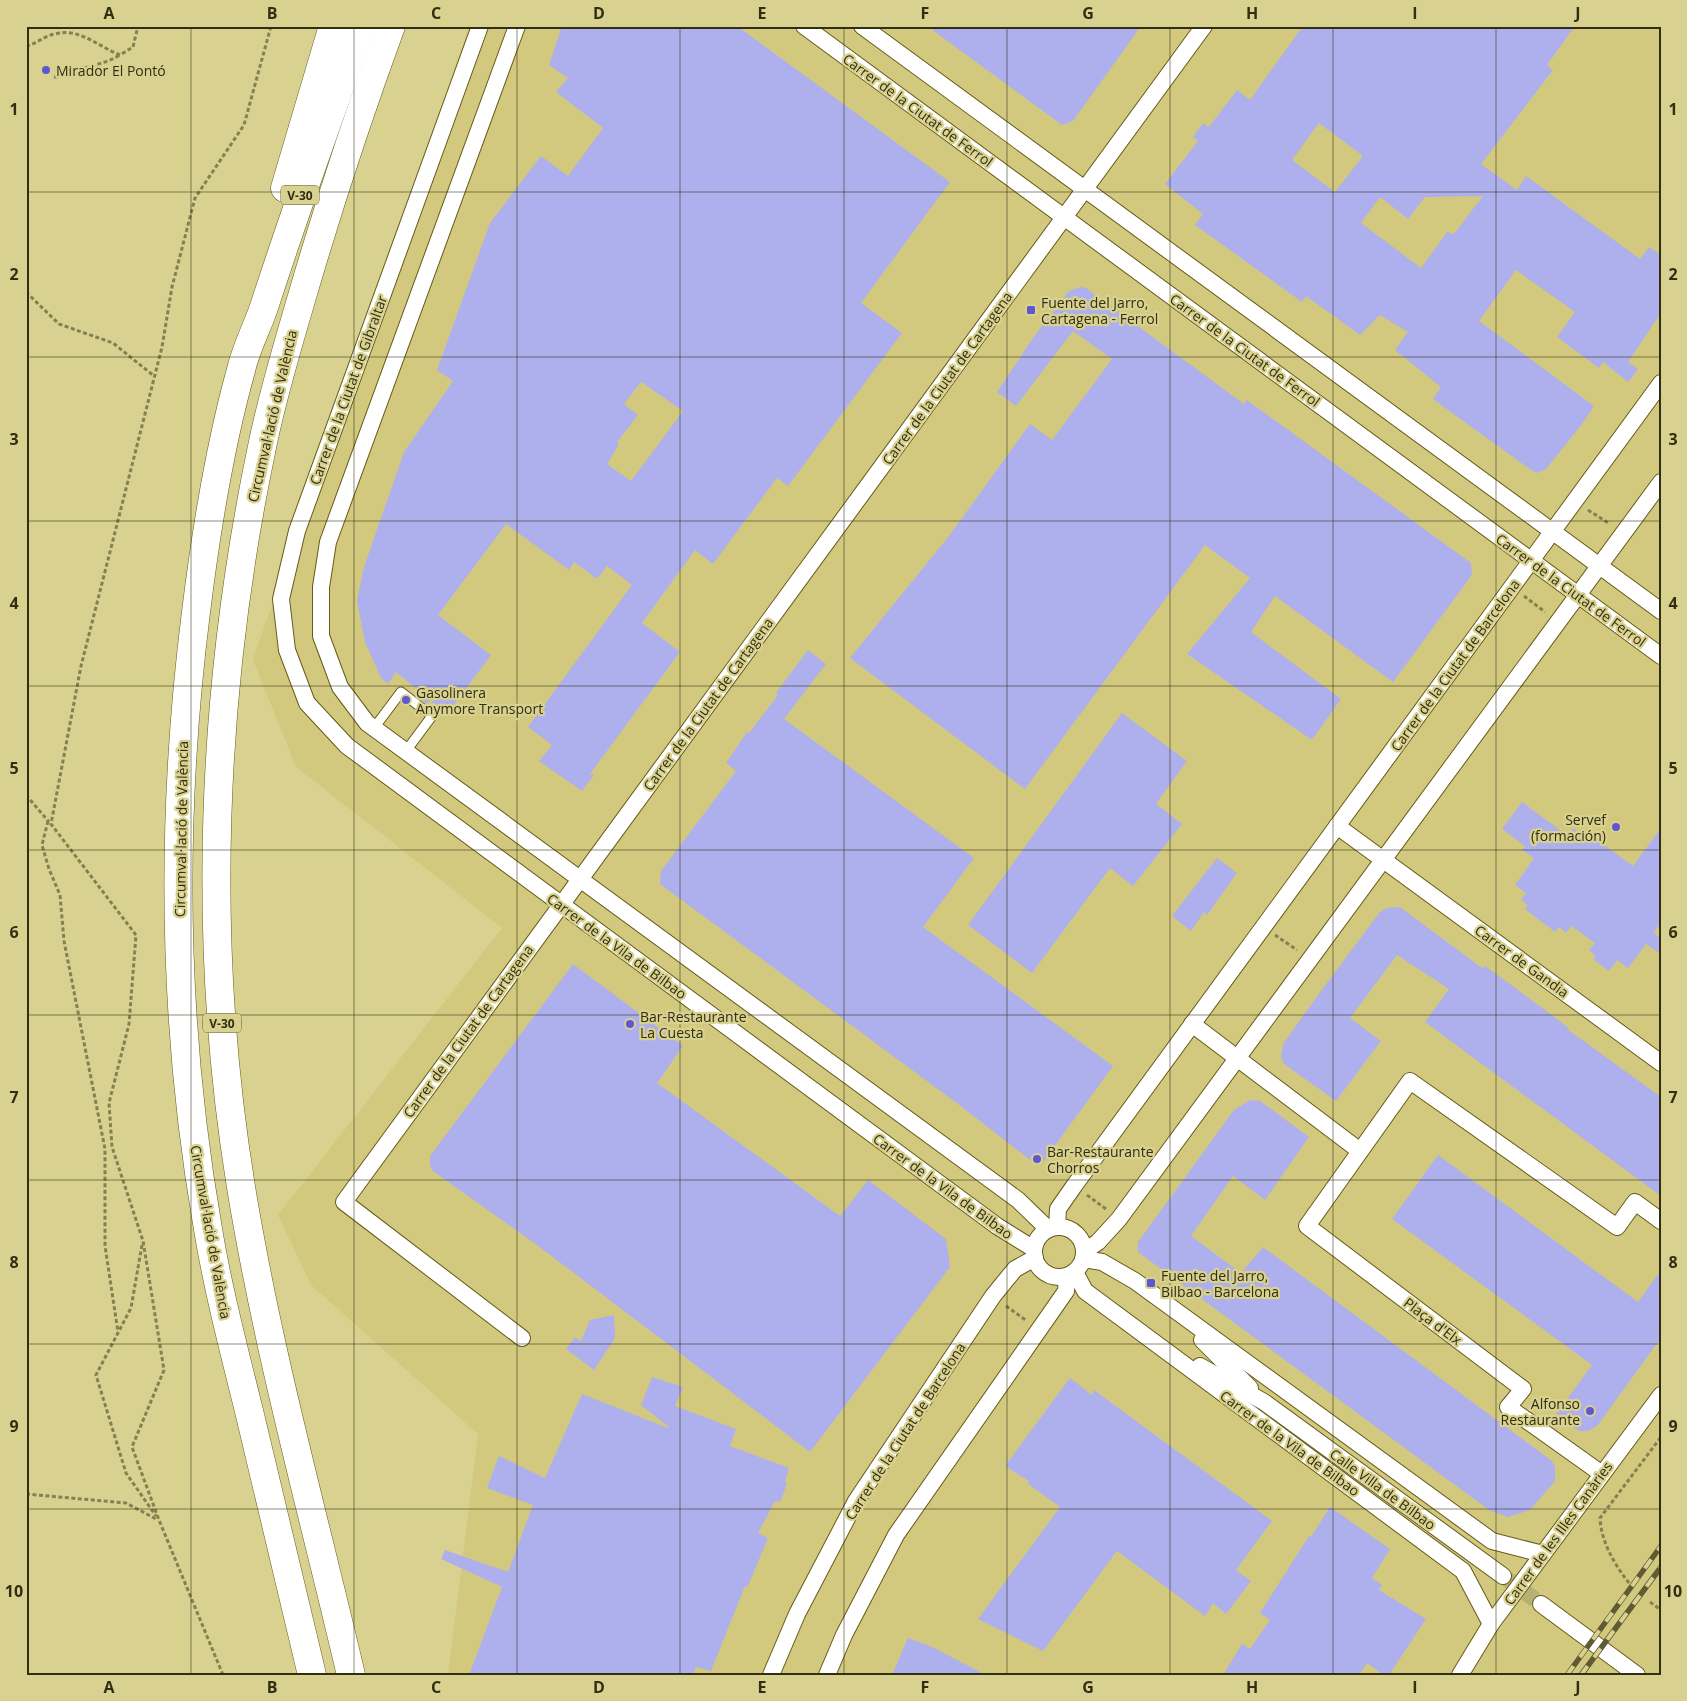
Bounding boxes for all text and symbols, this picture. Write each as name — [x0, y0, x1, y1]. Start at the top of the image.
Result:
text: A — [103, 2, 115, 24]
text: B — [267, 2, 277, 24]
text: C — [431, 2, 441, 24]
text: D — [593, 2, 605, 24]
text: E — [758, 2, 767, 24]
text: F — [921, 2, 929, 24]
text: G — [1082, 2, 1094, 24]
text: H — [1246, 2, 1258, 24]
text: I — [1412, 2, 1418, 24]
text: J — [1573, 2, 1581, 24]
street label: Carrer de la Ciutat de Ferrol — [839, 49, 997, 171]
place label: Mirador El Pontó — [56, 61, 166, 80]
marker: Mirador El Pontó — [40, 64, 52, 76]
text: 1 — [9, 98, 19, 120]
text: 1 — [1668, 98, 1678, 120]
road number: V-30 — [281, 186, 319, 204]
text: 2 — [9, 263, 19, 285]
text: 2 — [1668, 263, 1678, 285]
street label: Carrer de la Ciutat de Cartagena — [878, 288, 1016, 468]
street label: Carrer de la Ciutat de Ferrol — [1166, 289, 1324, 411]
street label: Carrer de la Ciutat de Gibraltar — [305, 292, 391, 487]
place label: Fuente del Jarro, Cartagena - Ferrol — [1041, 293, 1158, 328]
marker: Fuente del Jarro, Cartagena - Ferrol — [1025, 304, 1037, 316]
street label: Circumval·lació de València — [243, 328, 301, 504]
text: 3 — [9, 428, 19, 450]
text: 3 — [1668, 428, 1678, 450]
street label: Carrer de la Ciutat de Ferrol — [1492, 529, 1650, 651]
street label: Carrer de la Ciutat de Barcelona — [1386, 575, 1524, 755]
text: 4 — [9, 592, 19, 614]
text: 4 — [1668, 592, 1678, 614]
street label: Carrer de la Ciutat de Cartagena — [639, 614, 777, 794]
place label: Gasolinera Anymore Transport — [416, 683, 543, 718]
marker: Gasolinera Anymore Transport — [400, 694, 412, 706]
street label: Circumval·lació de València — [170, 741, 192, 917]
text: 5 — [9, 757, 19, 779]
text: 5 — [1668, 757, 1678, 779]
place label: Servef (formación) — [1531, 810, 1607, 845]
marker: Servef (formación) — [1610, 821, 1622, 833]
street label: Carrer de la Vila de Bilbao — [543, 889, 691, 1003]
street label: Carrer de Gandia — [1471, 920, 1573, 1002]
text: 6 — [9, 921, 19, 943]
text: 6 — [1668, 921, 1678, 943]
street label: Carrer de la Ciutat de Cartagena — [399, 941, 537, 1121]
place label: Bar-Restaurante La Cuesta — [640, 1007, 747, 1042]
road number: V-30 — [203, 1014, 241, 1032]
marker: Bar-Restaurante La Cuesta — [624, 1018, 636, 1030]
text: 7 — [9, 1086, 19, 1108]
text: 7 — [1668, 1086, 1678, 1108]
street label: Carrer de la Vila de Bilbao — [869, 1129, 1017, 1243]
place label: Bar-Restaurante Chorros — [1047, 1142, 1154, 1177]
street label: Circumval·lació de València — [186, 1144, 236, 1320]
marker: Bar-Restaurante Chorros — [1031, 1153, 1043, 1165]
text: 8 — [9, 1251, 19, 1273]
text: 8 — [1668, 1251, 1678, 1273]
place label: Fuente del Jarro, Bilbao - Barcelona — [1161, 1266, 1279, 1301]
marker: Fuente del Jarro, Bilbao - Barcelona — [1145, 1277, 1157, 1289]
street label: Plaça d'Elx — [1400, 1293, 1466, 1349]
street label: Carrer de la Ciutat de Barcelona — [840, 1339, 970, 1523]
street label: Carrer de la Vila de Bilbao — [1216, 1386, 1364, 1500]
place label: Alfonso Restaurante — [1501, 1394, 1580, 1429]
marker: Alfonso Restaurante — [1584, 1405, 1596, 1417]
text: 9 — [9, 1415, 19, 1437]
text: 9 — [1668, 1415, 1678, 1437]
street label: Calle Villa de Bilbao — [1326, 1444, 1440, 1534]
street label: Carrer de les Illes Canàries — [1499, 1457, 1617, 1609]
text: 10 — [5, 1580, 23, 1602]
text: 10 — [1664, 1580, 1682, 1602]
text: A — [103, 1676, 115, 1698]
text: B — [267, 1676, 277, 1698]
text: C — [431, 1676, 441, 1698]
text: D — [593, 1676, 605, 1698]
text: E — [758, 1676, 767, 1698]
text: F — [921, 1676, 929, 1698]
text: G — [1082, 1676, 1094, 1698]
text: H — [1246, 1676, 1258, 1698]
text: I — [1412, 1676, 1418, 1698]
text: J — [1573, 1676, 1581, 1698]

